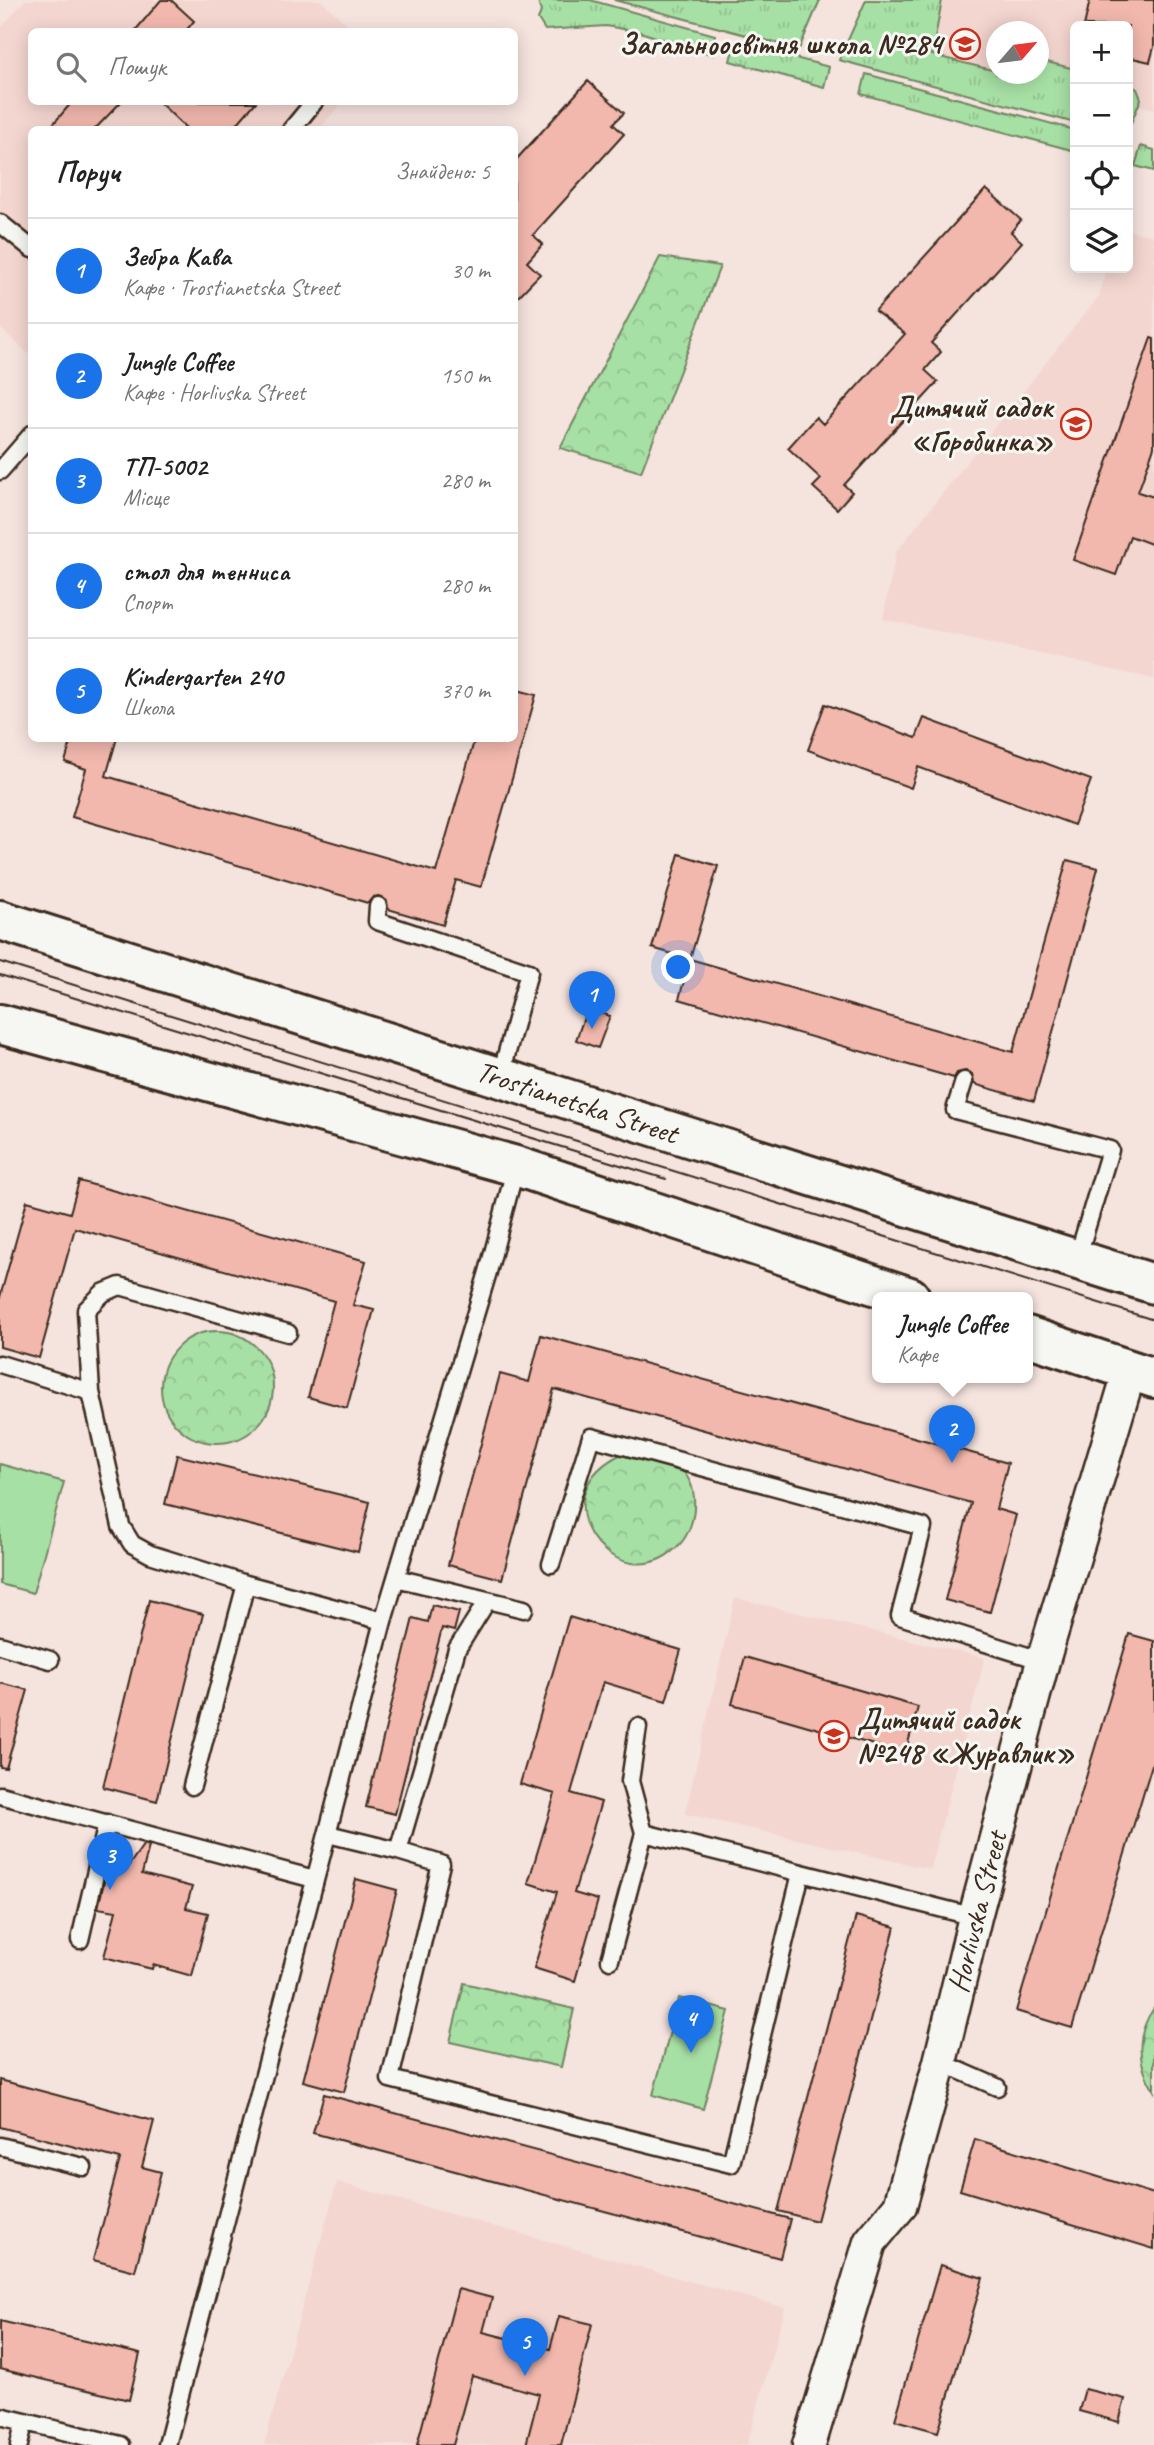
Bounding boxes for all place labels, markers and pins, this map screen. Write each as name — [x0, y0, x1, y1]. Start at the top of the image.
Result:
place label: Загальноосвітня школа №284 — [619, 25, 945, 63]
school or university icon: Загальноосвітня школа №284 — [948, 27, 982, 61]
place label: Дитячий садок «Горобинка» — [890, 388, 1054, 460]
school or university icon: Дитячий садок «Горобинка» — [1059, 407, 1093, 441]
pin: 1 — [569, 971, 615, 1029]
pin: 2 — [929, 1405, 975, 1463]
place label: Дитячий садок №248 «Журавлик» — [857, 1700, 1075, 1772]
school or university icon: Дитячий садок №248 «Журавлик» — [817, 1719, 851, 1753]
pin: 3 — [87, 1832, 133, 1890]
pin: 4 — [668, 1995, 714, 2053]
pin: 5 — [502, 2318, 548, 2376]

